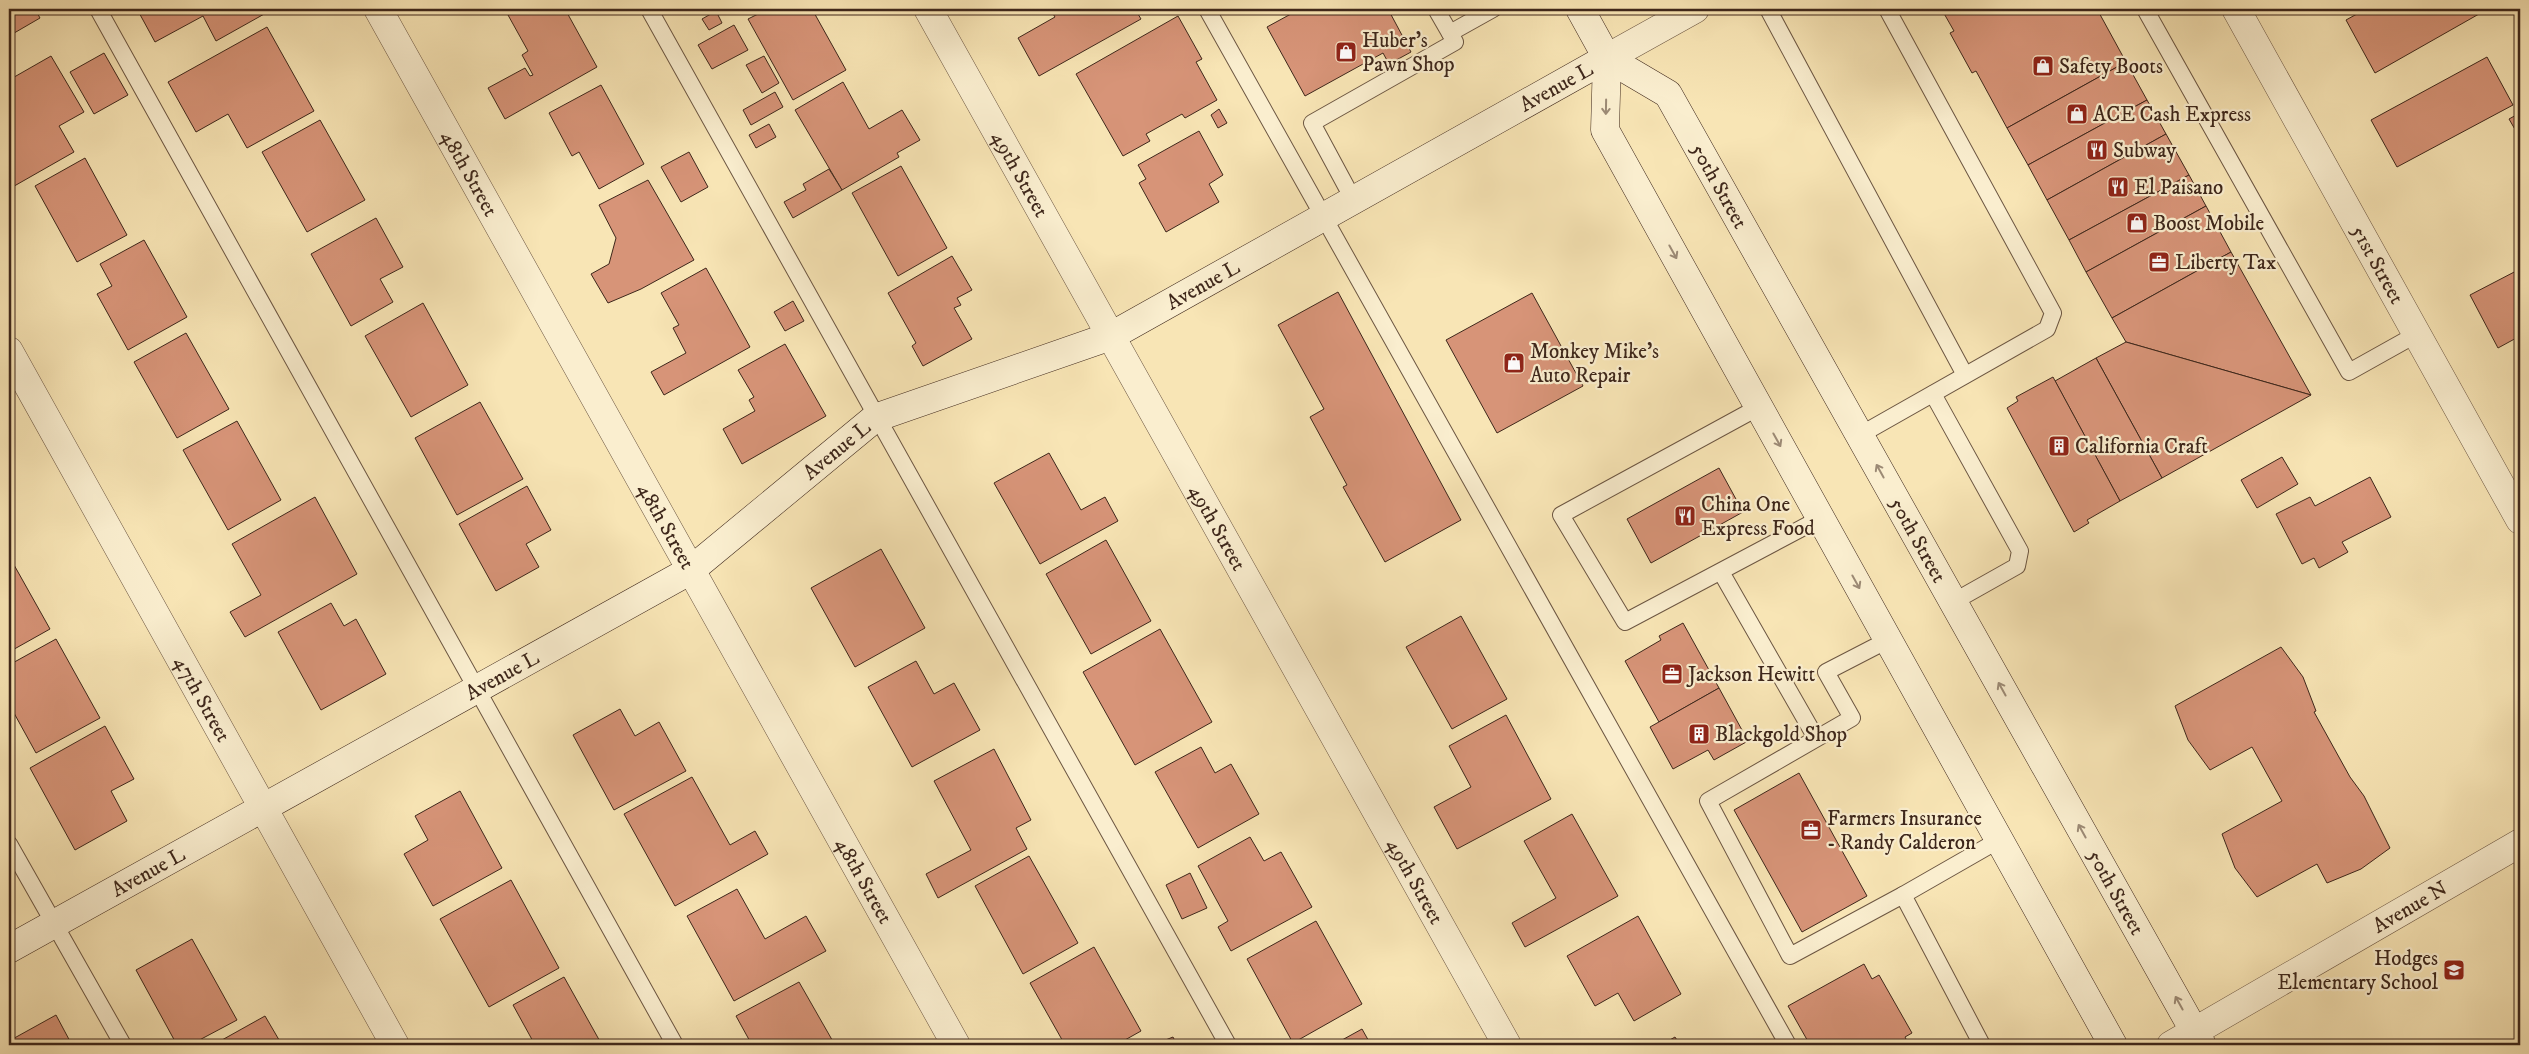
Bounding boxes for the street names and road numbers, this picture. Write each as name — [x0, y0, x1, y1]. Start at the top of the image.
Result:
street label: Avenue L — [1515, 56, 1598, 118]
street label: 48th Street — [434, 126, 503, 222]
street label: 49th Street — [985, 127, 1054, 222]
street label: 50th Street — [1684, 139, 1753, 234]
street label: 51st Street — [2345, 221, 2409, 309]
street label: Avenue L — [1162, 254, 1245, 316]
street label: Avenue L — [798, 415, 876, 486]
street label: 48th Street — [631, 479, 700, 574]
street label: 49th Street — [1183, 480, 1251, 576]
street label: 50th Street — [1883, 493, 1952, 588]
street label: Avenue L — [461, 645, 544, 707]
street label: 47th Street — [167, 652, 236, 747]
street label: 48th Street — [829, 833, 898, 929]
street label: 49th Street — [1380, 834, 1449, 929]
street label: Avenue L — [107, 842, 190, 903]
street label: 50th Street — [2081, 845, 2150, 940]
street label: Avenue N — [2368, 876, 2453, 939]

